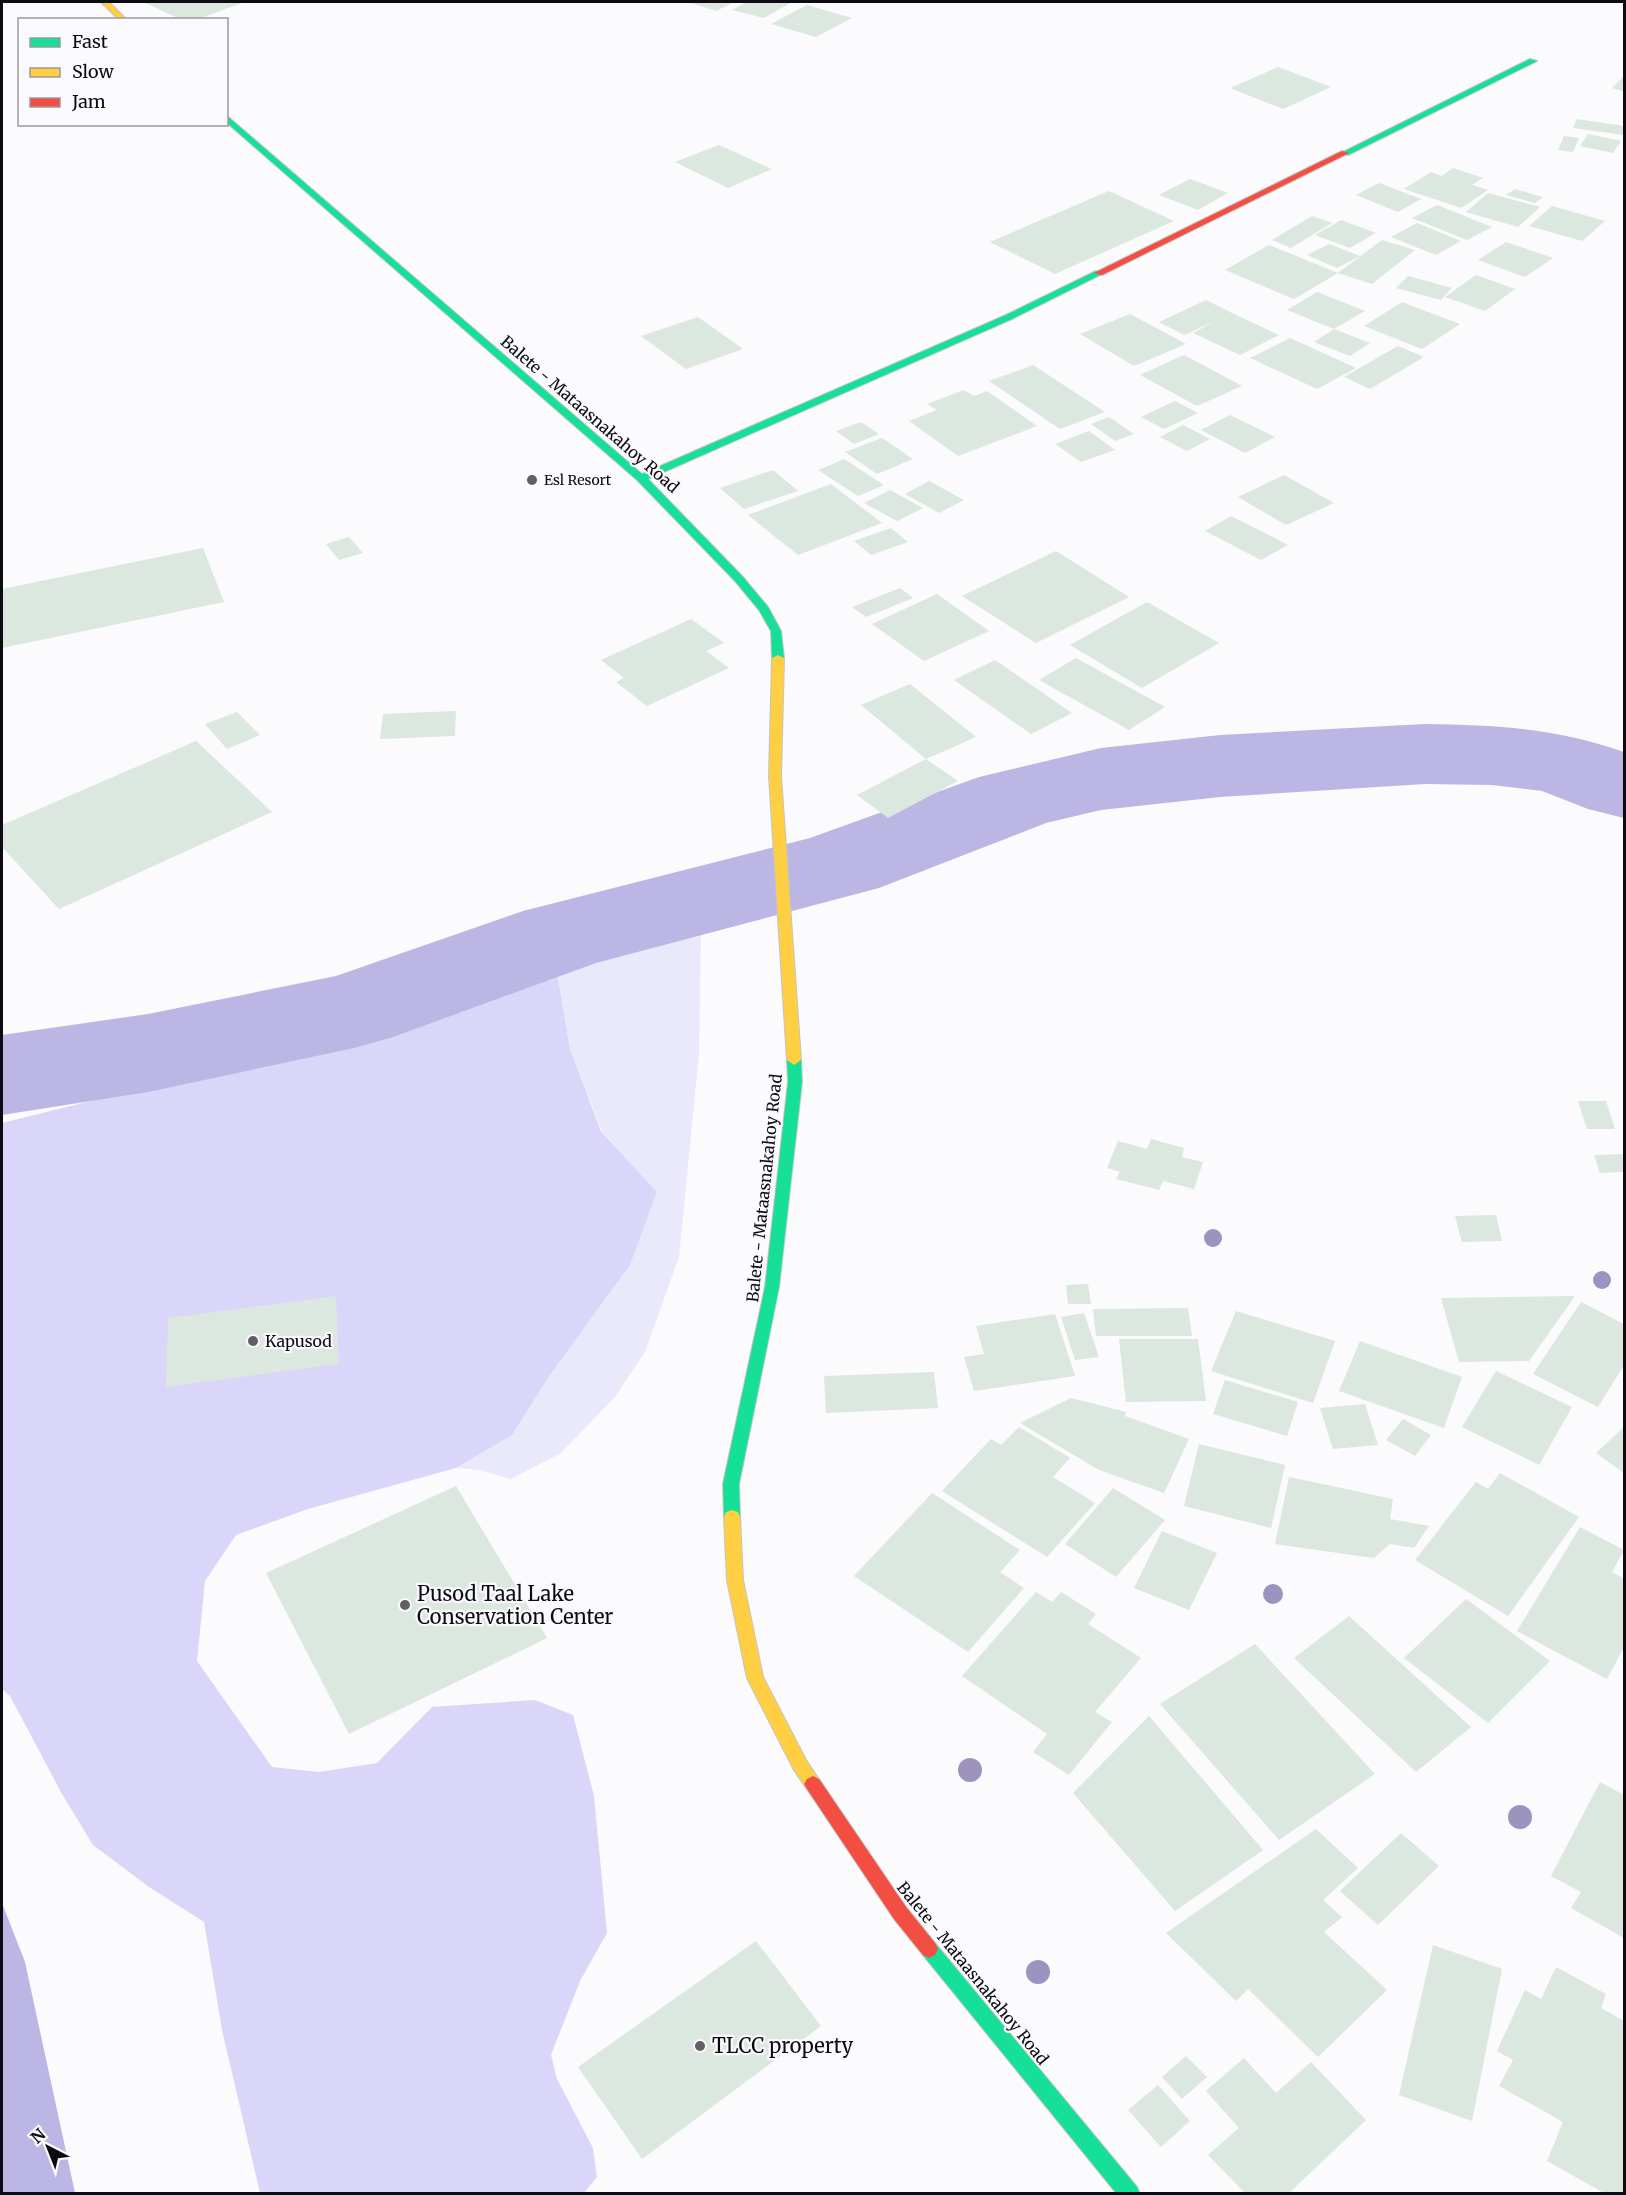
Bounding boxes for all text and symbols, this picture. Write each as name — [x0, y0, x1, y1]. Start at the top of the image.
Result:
legend — [18, 18, 228, 126]
text: Fast — [72, 30, 108, 53]
text: Slow — [72, 60, 115, 83]
text: Jam — [71, 90, 106, 113]
street label: Balete - Mataasnakahoy Road — [497, 331, 683, 497]
place label: Esl Resort — [544, 471, 612, 489]
marker: Esl Resort — [525, 473, 539, 487]
street label: Balete - Mataasnakahoy Road — [742, 1072, 786, 1303]
place label: Kapusod — [265, 1331, 332, 1351]
marker: Kapusod — [246, 1334, 260, 1348]
place label: Pusod Taal Lake Conservation Center — [417, 1581, 613, 1629]
marker: Pusod Taal Lake Conservation Center — [398, 1598, 412, 1612]
street label: Balete - Mataasnakahoy Road — [893, 1877, 1053, 2069]
place label: TLCC property — [712, 2033, 854, 2058]
marker: TLCC property — [693, 2039, 707, 2053]
north arrow — [18, 2117, 78, 2177]
text: N — [27, 2124, 50, 2148]

